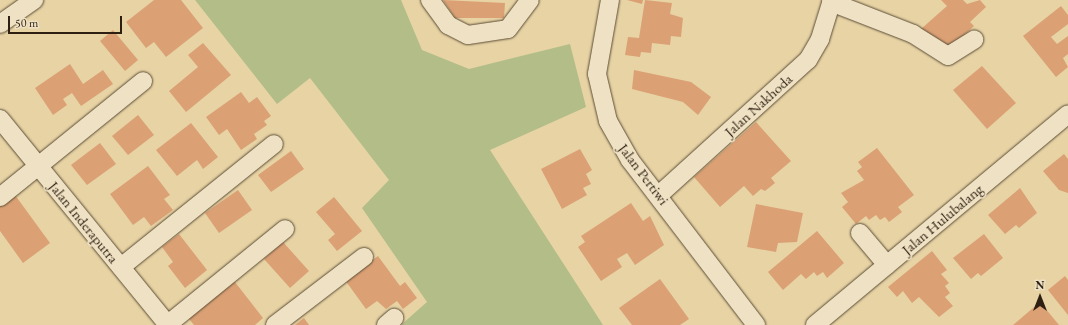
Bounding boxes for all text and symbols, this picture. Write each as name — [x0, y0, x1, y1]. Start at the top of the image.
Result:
scale bar — [10, 8, 124, 34]
text: 50 m — [15, 15, 38, 31]
street label: Jalan Nakhoda — [720, 70, 796, 140]
street label: Jalan Pertiwi — [615, 140, 673, 208]
street label: Jalan Inderaputra — [45, 177, 123, 267]
street label: Jalan Hulubalang — [898, 180, 986, 258]
north arrow — [1020, 277, 1060, 317]
text: N — [1036, 278, 1044, 292]

